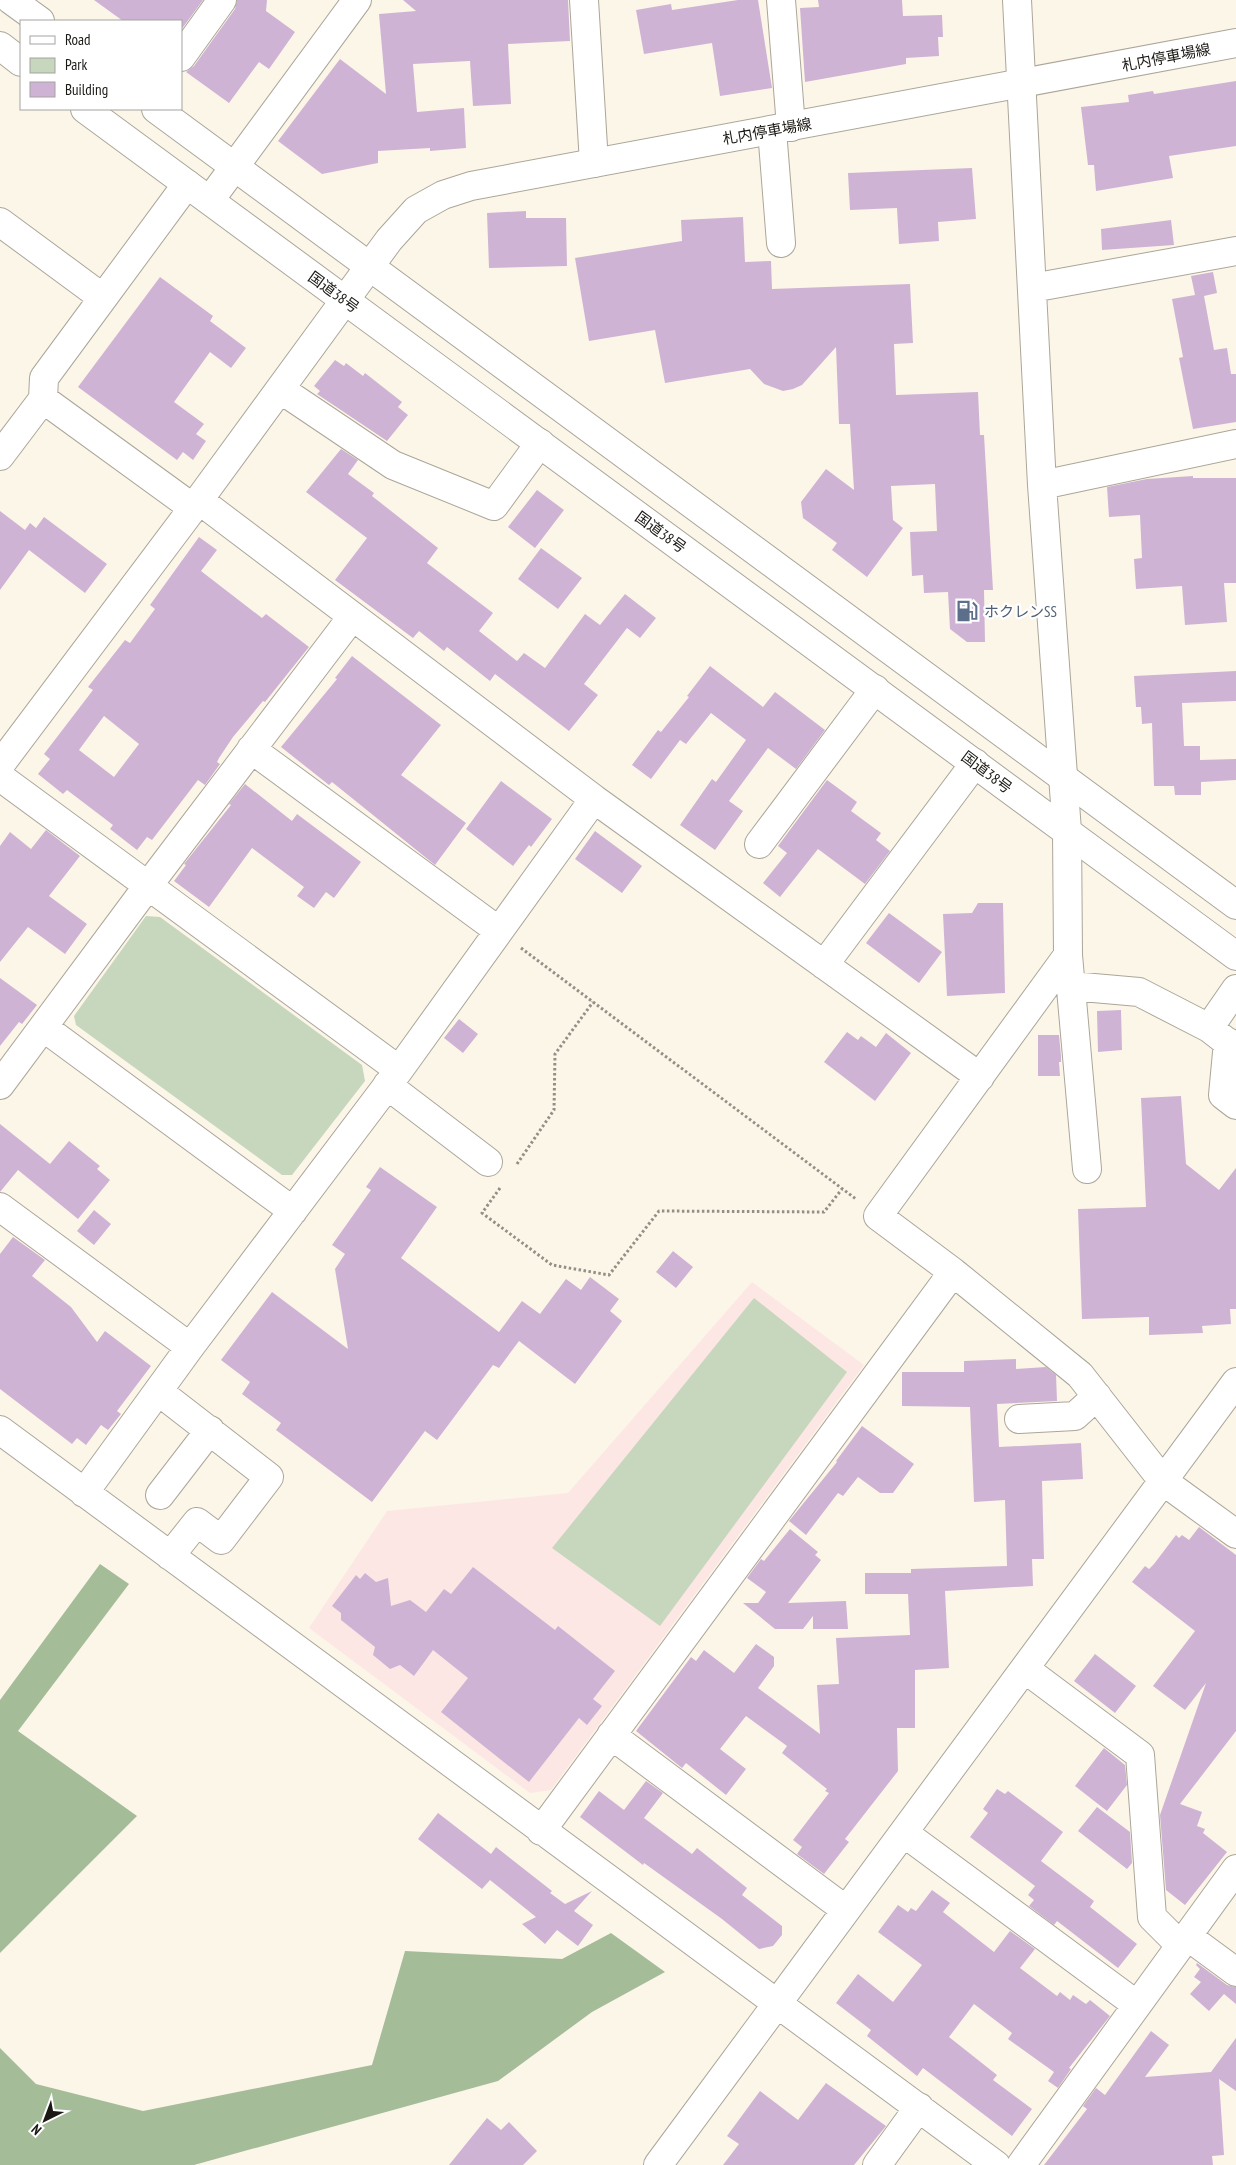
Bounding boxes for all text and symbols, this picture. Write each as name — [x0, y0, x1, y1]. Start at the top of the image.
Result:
legend — [20, 20, 182, 110]
text: Road — [65, 30, 91, 49]
street label: 札内停車場線 — [1120, 39, 1212, 75]
text: Park — [65, 55, 87, 74]
text: Building — [65, 80, 108, 99]
street label: 札内停車場線 — [721, 114, 813, 148]
street label: 国道38号 — [305, 267, 363, 317]
street label: 国道38号 — [632, 507, 690, 557]
fuel station icon: ホクレンSS — [954, 598, 980, 624]
place label: ホクレンSS — [984, 602, 1057, 621]
street label: 国道38号 — [958, 747, 1016, 797]
north arrow — [20, 2095, 70, 2145]
text: N — [27, 2120, 45, 2139]

